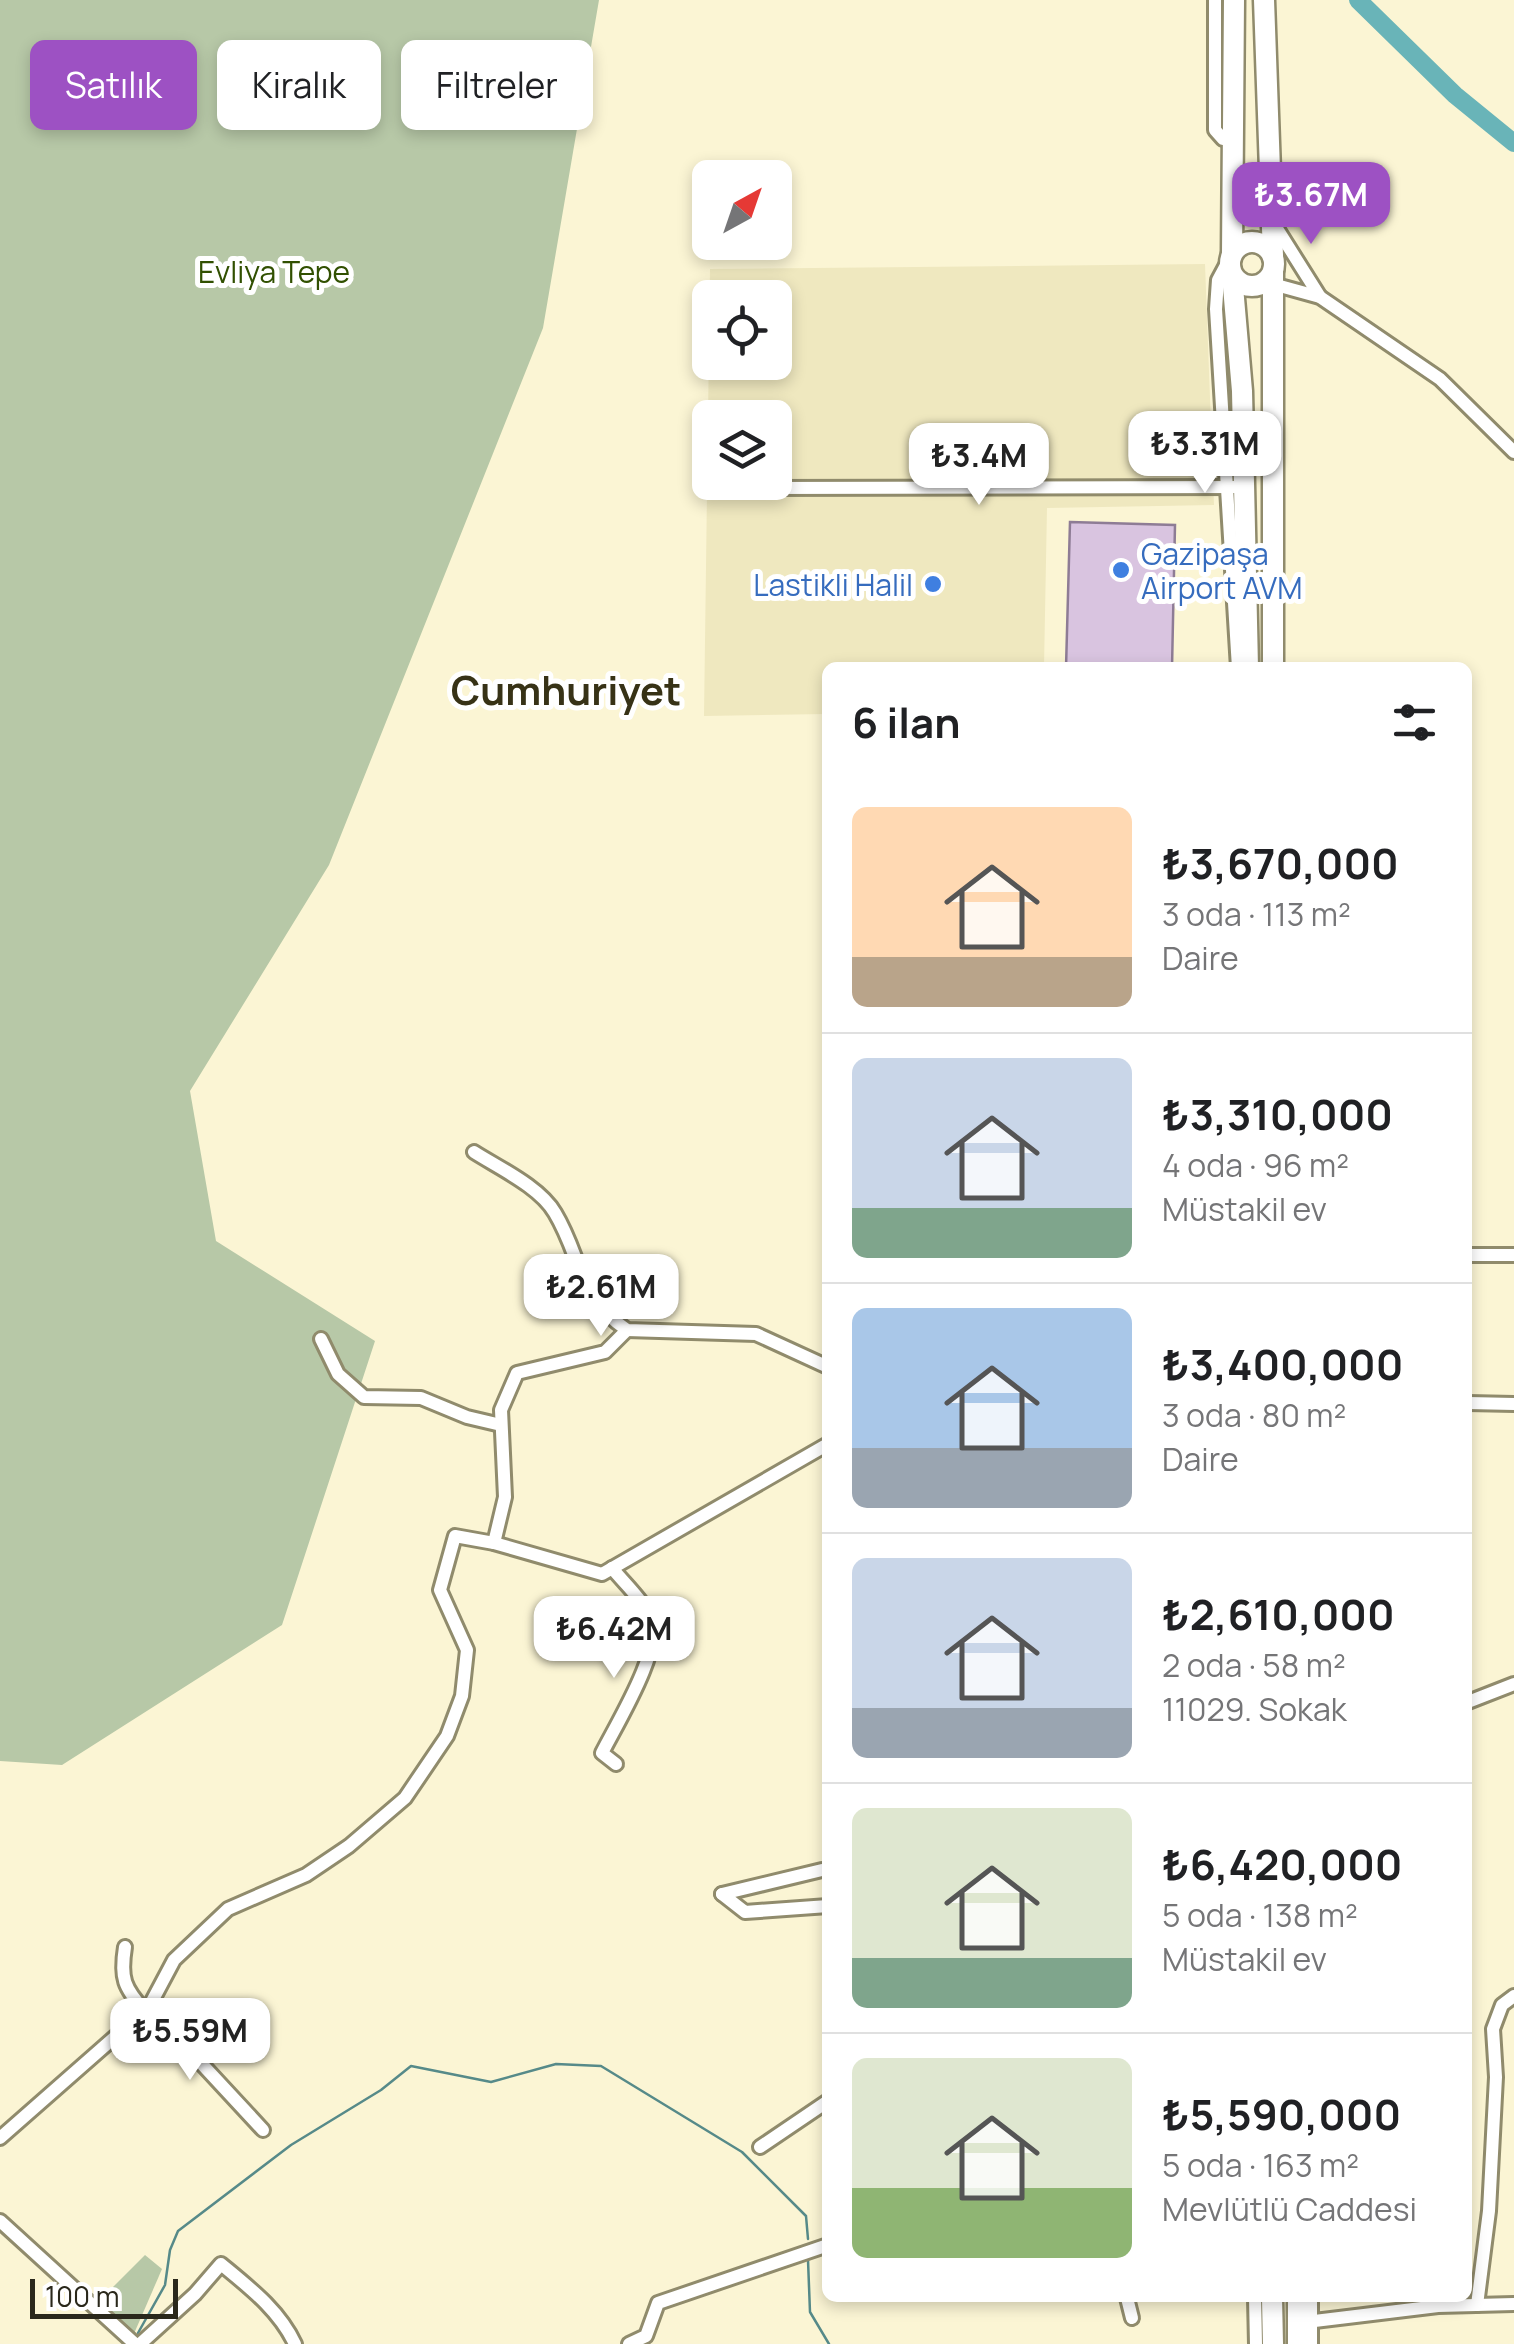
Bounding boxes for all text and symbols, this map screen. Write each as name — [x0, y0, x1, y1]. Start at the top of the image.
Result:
chip: Satılık — [30, 40, 197, 130]
chip: Kiralık — [217, 40, 381, 130]
chip: Filtreler — [401, 40, 593, 130]
north arrow — [692, 160, 792, 260]
map controls — [692, 160, 792, 500]
pin: ₺3.67M — [1230, 162, 1392, 247]
text: ₺3.67M — [1254, 172, 1368, 216]
park label: Evliya Tepe — [198, 251, 350, 292]
button: locate — [692, 280, 792, 380]
button: layers — [692, 400, 792, 500]
pin: ₺3.31M — [1124, 411, 1286, 496]
text: ₺3.31M — [1150, 421, 1260, 465]
pin: ₺3.4M — [909, 423, 1049, 508]
text: ₺3.4M — [931, 433, 1027, 477]
place label: Gazipaşa Airport AVM — [1141, 533, 1302, 608]
marker: Gazipaşa Airport AVM — [1110, 559, 1132, 581]
place label: Lastikli Halil — [753, 564, 913, 605]
marker: Lastikli Halil — [922, 573, 944, 595]
district label: Cumhuriyet — [451, 662, 681, 717]
text: 6 ilan — [852, 693, 961, 751]
icon: filters — [1387, 695, 1442, 750]
text: ₺3,670,000 — [1162, 834, 1399, 892]
icon: home — [932, 847, 1052, 967]
text: 3 oda · 113 m² — [1162, 892, 1351, 936]
text: Daire — [1162, 936, 1239, 980]
text: ₺3,310,000 — [1162, 1085, 1393, 1143]
icon: home — [932, 1098, 1052, 1218]
text: 4 oda · 96 m² — [1162, 1143, 1349, 1187]
text: Müstakil ev — [1162, 1187, 1327, 1231]
pin: ₺2.61M — [520, 1254, 682, 1339]
text: ₺2.61M — [546, 1264, 656, 1308]
text: ₺3,400,000 — [1162, 1335, 1403, 1393]
icon: home — [932, 1348, 1052, 1468]
text: 3 oda · 80 m² — [1162, 1393, 1346, 1437]
text: Daire — [1162, 1437, 1239, 1481]
text: ₺2,610,000 — [1162, 1585, 1395, 1643]
pin: ₺6.42M — [533, 1596, 695, 1681]
icon: home — [932, 1598, 1052, 1718]
text: ₺6.42M — [556, 1606, 672, 1650]
text: 2 oda · 58 m² — [1162, 1643, 1346, 1687]
text: 11029. Sokak — [1162, 1687, 1347, 1731]
text: ₺6,420,000 — [1162, 1835, 1402, 1893]
icon: home — [932, 1848, 1052, 1968]
text: 5 oda · 138 m² — [1162, 1893, 1358, 1937]
text: Müstakil ev — [1162, 1937, 1327, 1981]
pin: ₺5.59M — [109, 1998, 271, 2083]
text: ₺5.59M — [132, 2008, 248, 2052]
text: ₺5,590,000 — [1162, 2085, 1401, 2143]
icon: home — [932, 2098, 1052, 2218]
text: 5 oda · 163 m² — [1162, 2143, 1359, 2187]
text: Mevlütlü Caddesi — [1162, 2187, 1417, 2231]
scale bar — [30, 2274, 178, 2318]
text: 100 m — [45, 2277, 119, 2315]

